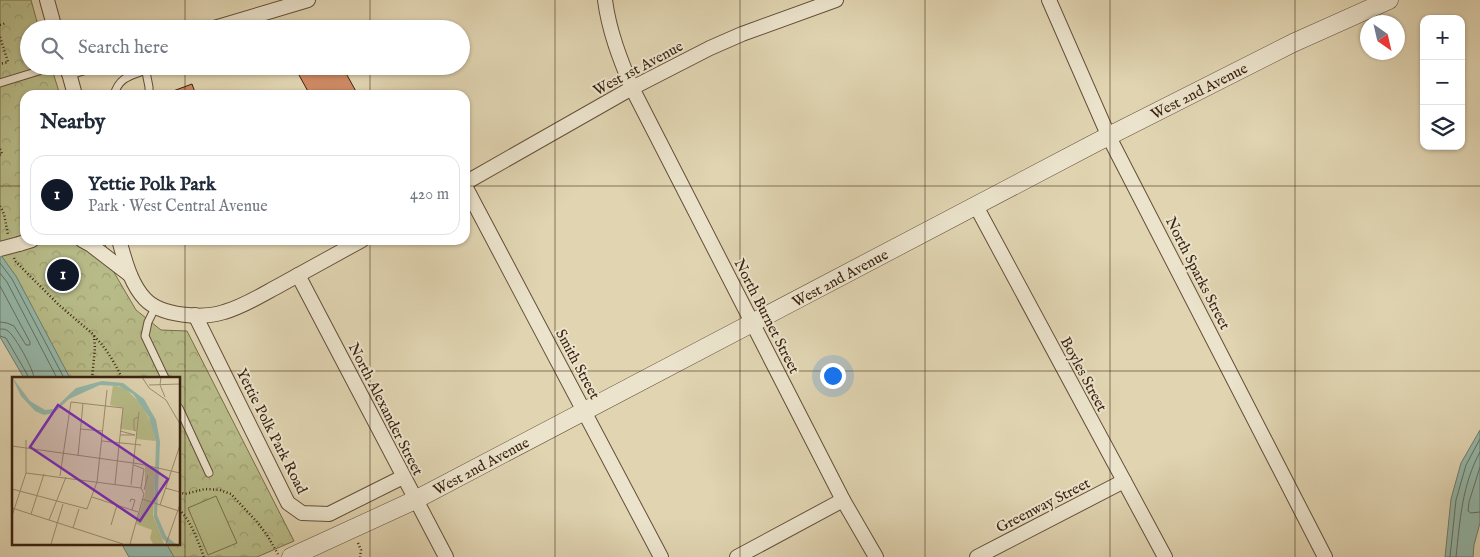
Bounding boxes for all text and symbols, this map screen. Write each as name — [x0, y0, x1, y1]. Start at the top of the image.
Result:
north arrow — [1360, 15, 1405, 60]
map controls — [1420, 15, 1465, 150]
button: + — [1420, 15, 1465, 60]
search box — [20, 20, 470, 75]
icon: search — [38, 34, 66, 62]
text: Search here — [78, 36, 169, 60]
street label: West 1st Avenue — [590, 37, 687, 100]
street label: West 2nd Avenue — [1148, 59, 1251, 124]
button: − — [1420, 60, 1465, 105]
button: layers — [1420, 105, 1465, 150]
text: Nearby — [40, 109, 105, 136]
text: Yettie Polk Park — [88, 173, 216, 197]
text: 1 — [54, 185, 60, 205]
text: 420 m — [410, 185, 449, 205]
text: Park · West Central Avenue — [88, 197, 268, 217]
street label: North Sparks Street — [1161, 214, 1234, 333]
street label: West 2nd Avenue — [789, 245, 892, 312]
pin: 1 — [47, 256, 79, 294]
street label: North Burnet Street — [729, 256, 804, 377]
street label: Smith Street — [551, 326, 604, 403]
street label: Boyles Street — [1056, 334, 1111, 415]
street label: North Alexander Street — [344, 340, 427, 479]
your location — [820, 363, 846, 389]
street label: Yettie Polk Park Road — [232, 365, 312, 498]
inset map — [12, 377, 180, 544]
street label: West 2nd Avenue — [430, 433, 533, 500]
street label: Greenway Street — [993, 474, 1093, 537]

